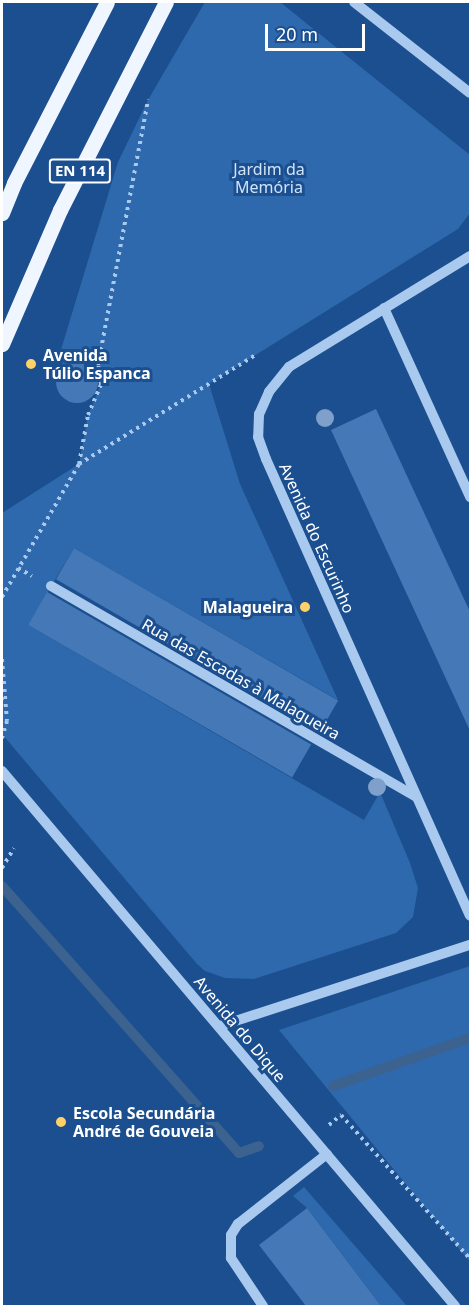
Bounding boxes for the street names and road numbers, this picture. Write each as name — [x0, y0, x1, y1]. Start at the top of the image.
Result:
road number: EN 114 — [48, 159, 112, 183]
street label: Avenida do Escurinho — [275, 460, 359, 616]
street label: Rua das Escadas à Malagueira — [139, 614, 343, 744]
street label: Avenida do Dique — [190, 972, 290, 1086]

